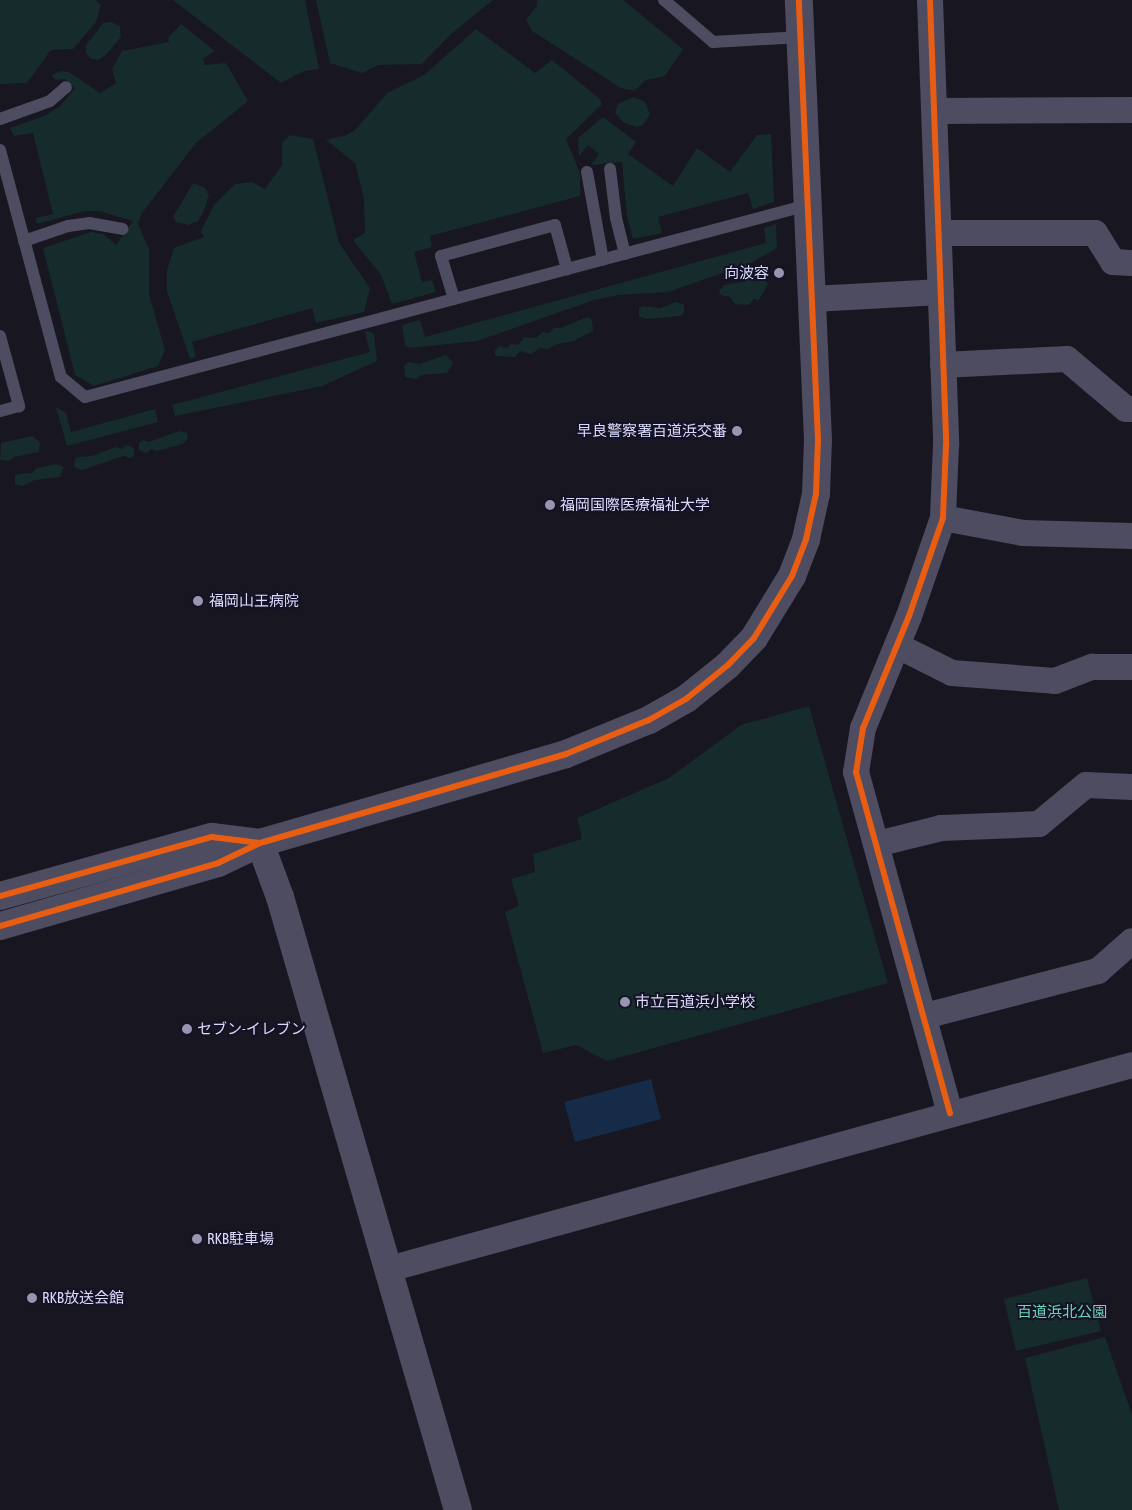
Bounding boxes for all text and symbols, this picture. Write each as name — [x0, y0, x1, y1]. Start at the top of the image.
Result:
place label: 向波容 — [724, 264, 769, 282]
marker: 向波容 — [773, 267, 785, 279]
place label: 早良警察署百道浜交番 — [577, 422, 727, 440]
marker: 早良警察署百道浜交番 — [731, 425, 743, 437]
place label: 福岡国際医療福祉大学 — [560, 496, 710, 514]
marker: 福岡国際医療福祉大学 — [544, 499, 556, 511]
place label: 福岡山王病院 — [209, 592, 299, 610]
marker: 福岡山王病院 — [191, 594, 205, 608]
place label: 市立百道浜小学校 — [635, 993, 755, 1011]
marker: 市立百道浜小学校 — [619, 996, 631, 1008]
place label: セブン-イレブン — [197, 1020, 306, 1038]
marker: セブン-イレブン — [181, 1023, 193, 1035]
place label: RKB駐車場 — [207, 1230, 274, 1248]
marker: RKB駐車場 — [191, 1233, 203, 1245]
place label: RKB放送会館 — [42, 1289, 124, 1307]
marker: RKB放送会館 — [26, 1292, 38, 1304]
park label: 百道浜北公園 — [1017, 1303, 1107, 1321]

